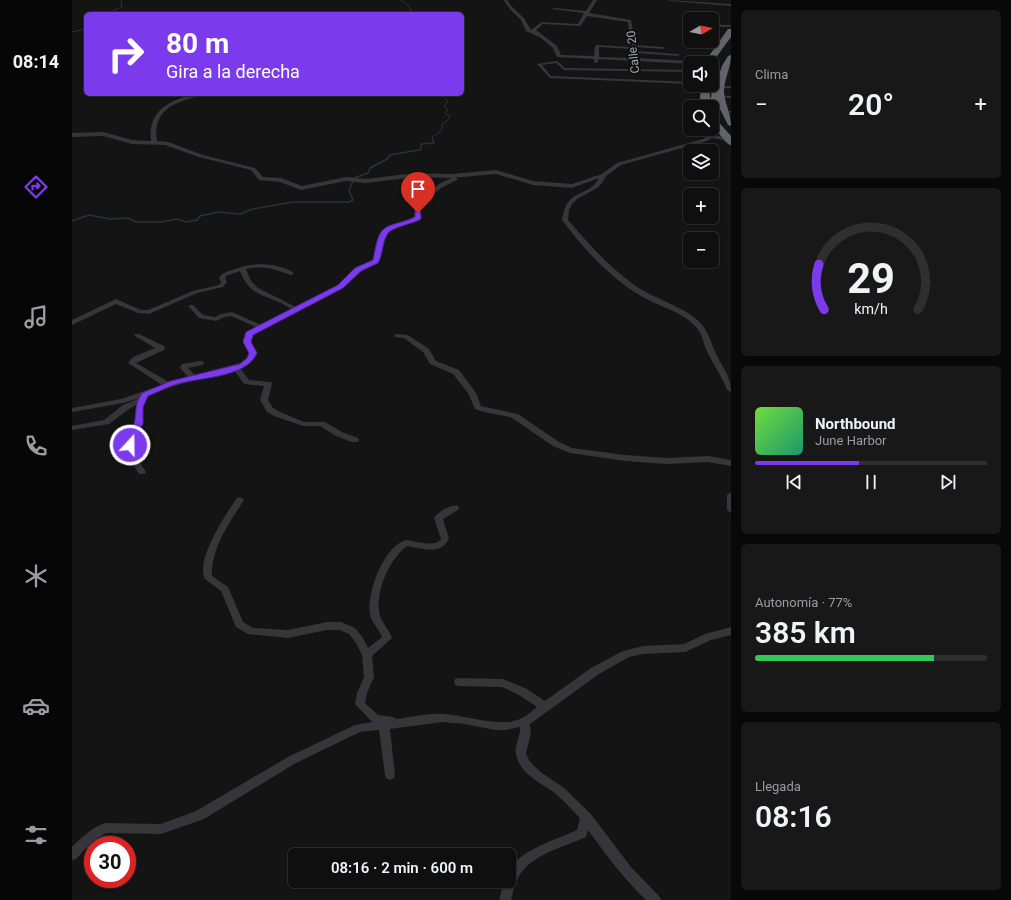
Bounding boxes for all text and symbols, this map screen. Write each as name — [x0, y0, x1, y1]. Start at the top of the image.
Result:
north arrow — [683, 12, 719, 48]
map controls — [683, 12, 719, 268]
text: 80 m — [166, 27, 229, 60]
icon: right — [100, 28, 152, 80]
street label: Calle 20 — [624, 30, 642, 74]
text: 08:14 — [13, 51, 59, 72]
button: sound — [683, 56, 719, 92]
text: Gira a la derecha — [166, 61, 300, 82]
text: Clima — [755, 67, 788, 82]
text: 20° — [848, 87, 894, 122]
text: − — [755, 92, 768, 117]
text: + — [975, 92, 987, 117]
button: search — [683, 100, 719, 136]
button: layers — [683, 144, 719, 180]
pin — [401, 172, 435, 213]
icon: directions — [22, 173, 50, 201]
icon: arrive — [407, 178, 429, 200]
button: + — [683, 188, 719, 224]
button: − — [683, 232, 719, 268]
text: 29 — [847, 254, 895, 303]
text: km/h — [854, 301, 888, 317]
icon: music — [22, 303, 50, 331]
text: Northbound — [815, 415, 896, 433]
position arrow — [109, 424, 151, 466]
icon: phone — [22, 432, 50, 460]
text: June Harbor — [815, 433, 887, 448]
icon: previous — [783, 471, 805, 493]
icon: pause — [860, 471, 882, 493]
icon: next — [937, 471, 959, 493]
icon: climate — [22, 562, 50, 590]
text: Autonomía · 77% — [755, 595, 852, 610]
text: 385 km — [755, 615, 856, 650]
icon: car — [22, 692, 50, 720]
text: Llegada — [755, 779, 801, 794]
text: 08:16 — [755, 799, 832, 834]
icon: filters — [22, 821, 50, 849]
speed limit sign: 30 — [84, 836, 136, 888]
text: 08:16 · 2 min · 600 m — [331, 859, 473, 877]

